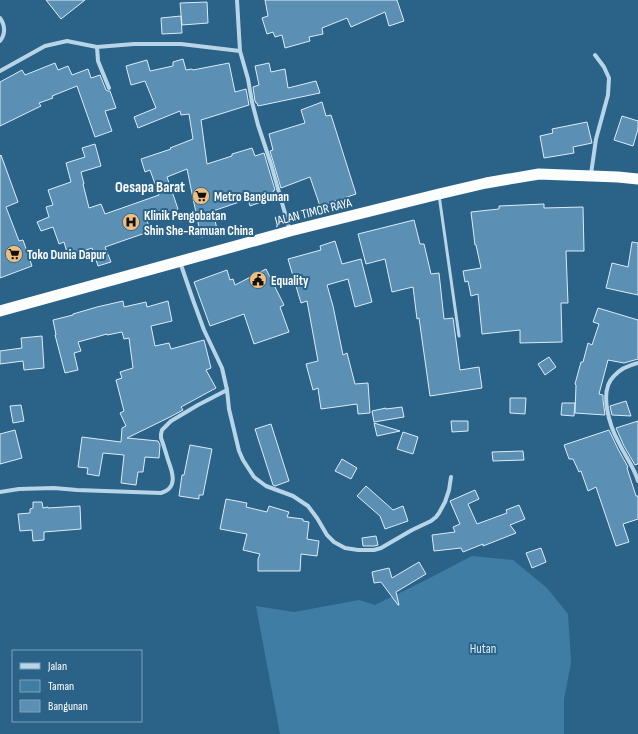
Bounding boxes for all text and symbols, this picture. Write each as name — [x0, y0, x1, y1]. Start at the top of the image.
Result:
district label: Oesapa Barat — [115, 178, 185, 197]
supermarket icon: Metro Bangunan — [191, 186, 211, 206]
place label: Metro Bangunan — [214, 189, 289, 205]
street label: JALAN TIMOR RAYA — [272, 195, 354, 230]
place label: Klinik Pengobatan Shin She-Ramuan China — [144, 208, 253, 239]
hospital icon: Klinik Pengobatan Shin She-Ramuan China — [121, 212, 141, 232]
supermarket icon: Toko Dunia Dapur — [4, 244, 24, 264]
place label: Toko Dunia Dapur — [27, 247, 106, 263]
public building icon: Equality — [248, 270, 268, 290]
place label: Equality — [271, 273, 309, 289]
park label: Hutan — [470, 641, 496, 657]
legend — [12, 650, 142, 722]
text: Jalan — [47, 659, 67, 674]
text: Taman — [48, 679, 74, 694]
text: Bangunan — [48, 699, 88, 714]

